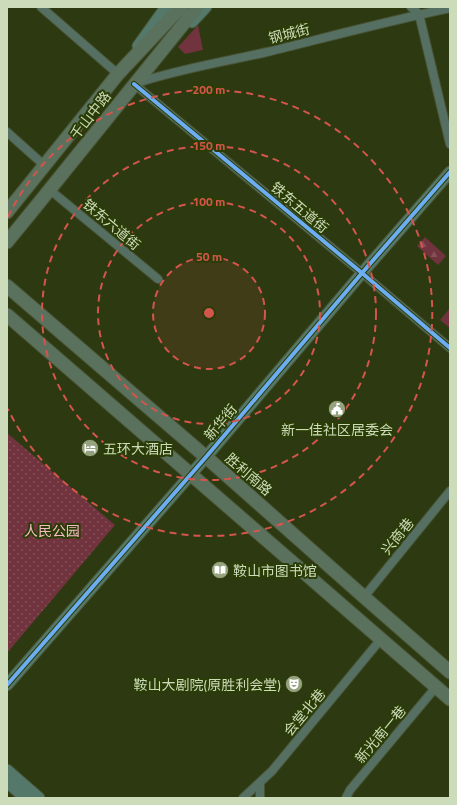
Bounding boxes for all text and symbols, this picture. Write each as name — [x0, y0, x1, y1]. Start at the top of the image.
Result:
street label: 钢城街 — [266, 18, 312, 48]
text: 200 m — [193, 80, 225, 99]
street label: 千山中路 — [64, 86, 116, 144]
text: 150 m — [193, 136, 225, 155]
street label: 铁东五道街 — [266, 176, 334, 238]
text: 100 m — [193, 192, 225, 211]
street label: 铁东六道街 — [78, 193, 146, 255]
text: 50 m — [196, 247, 222, 266]
centre of rings — [202, 306, 216, 320]
street label: 新华街 — [198, 399, 242, 445]
public building icon: 新一佳社区居委会 — [327, 399, 347, 419]
place label: 新一佳社区居委会 — [281, 419, 393, 440]
hotel icon: 五环大酒店 — [80, 438, 100, 458]
place label: 五环大酒店 — [103, 438, 173, 459]
street label: 胜利南路 — [221, 448, 277, 500]
street label: 兴商巷 — [376, 513, 418, 559]
park label: 人民公园 — [24, 520, 80, 541]
library icon: 鞍山市图书馆 — [210, 560, 230, 580]
place label: 鞍山市图书馆 — [233, 560, 317, 581]
place label: 鞍山大剧院(原胜利会堂) — [134, 674, 281, 695]
theatre icon: 鞍山大剧院(原胜利会堂) — [284, 674, 304, 694]
street label: 会堂北巷 — [278, 684, 330, 740]
street label: 新光南一巷 — [349, 700, 411, 768]

